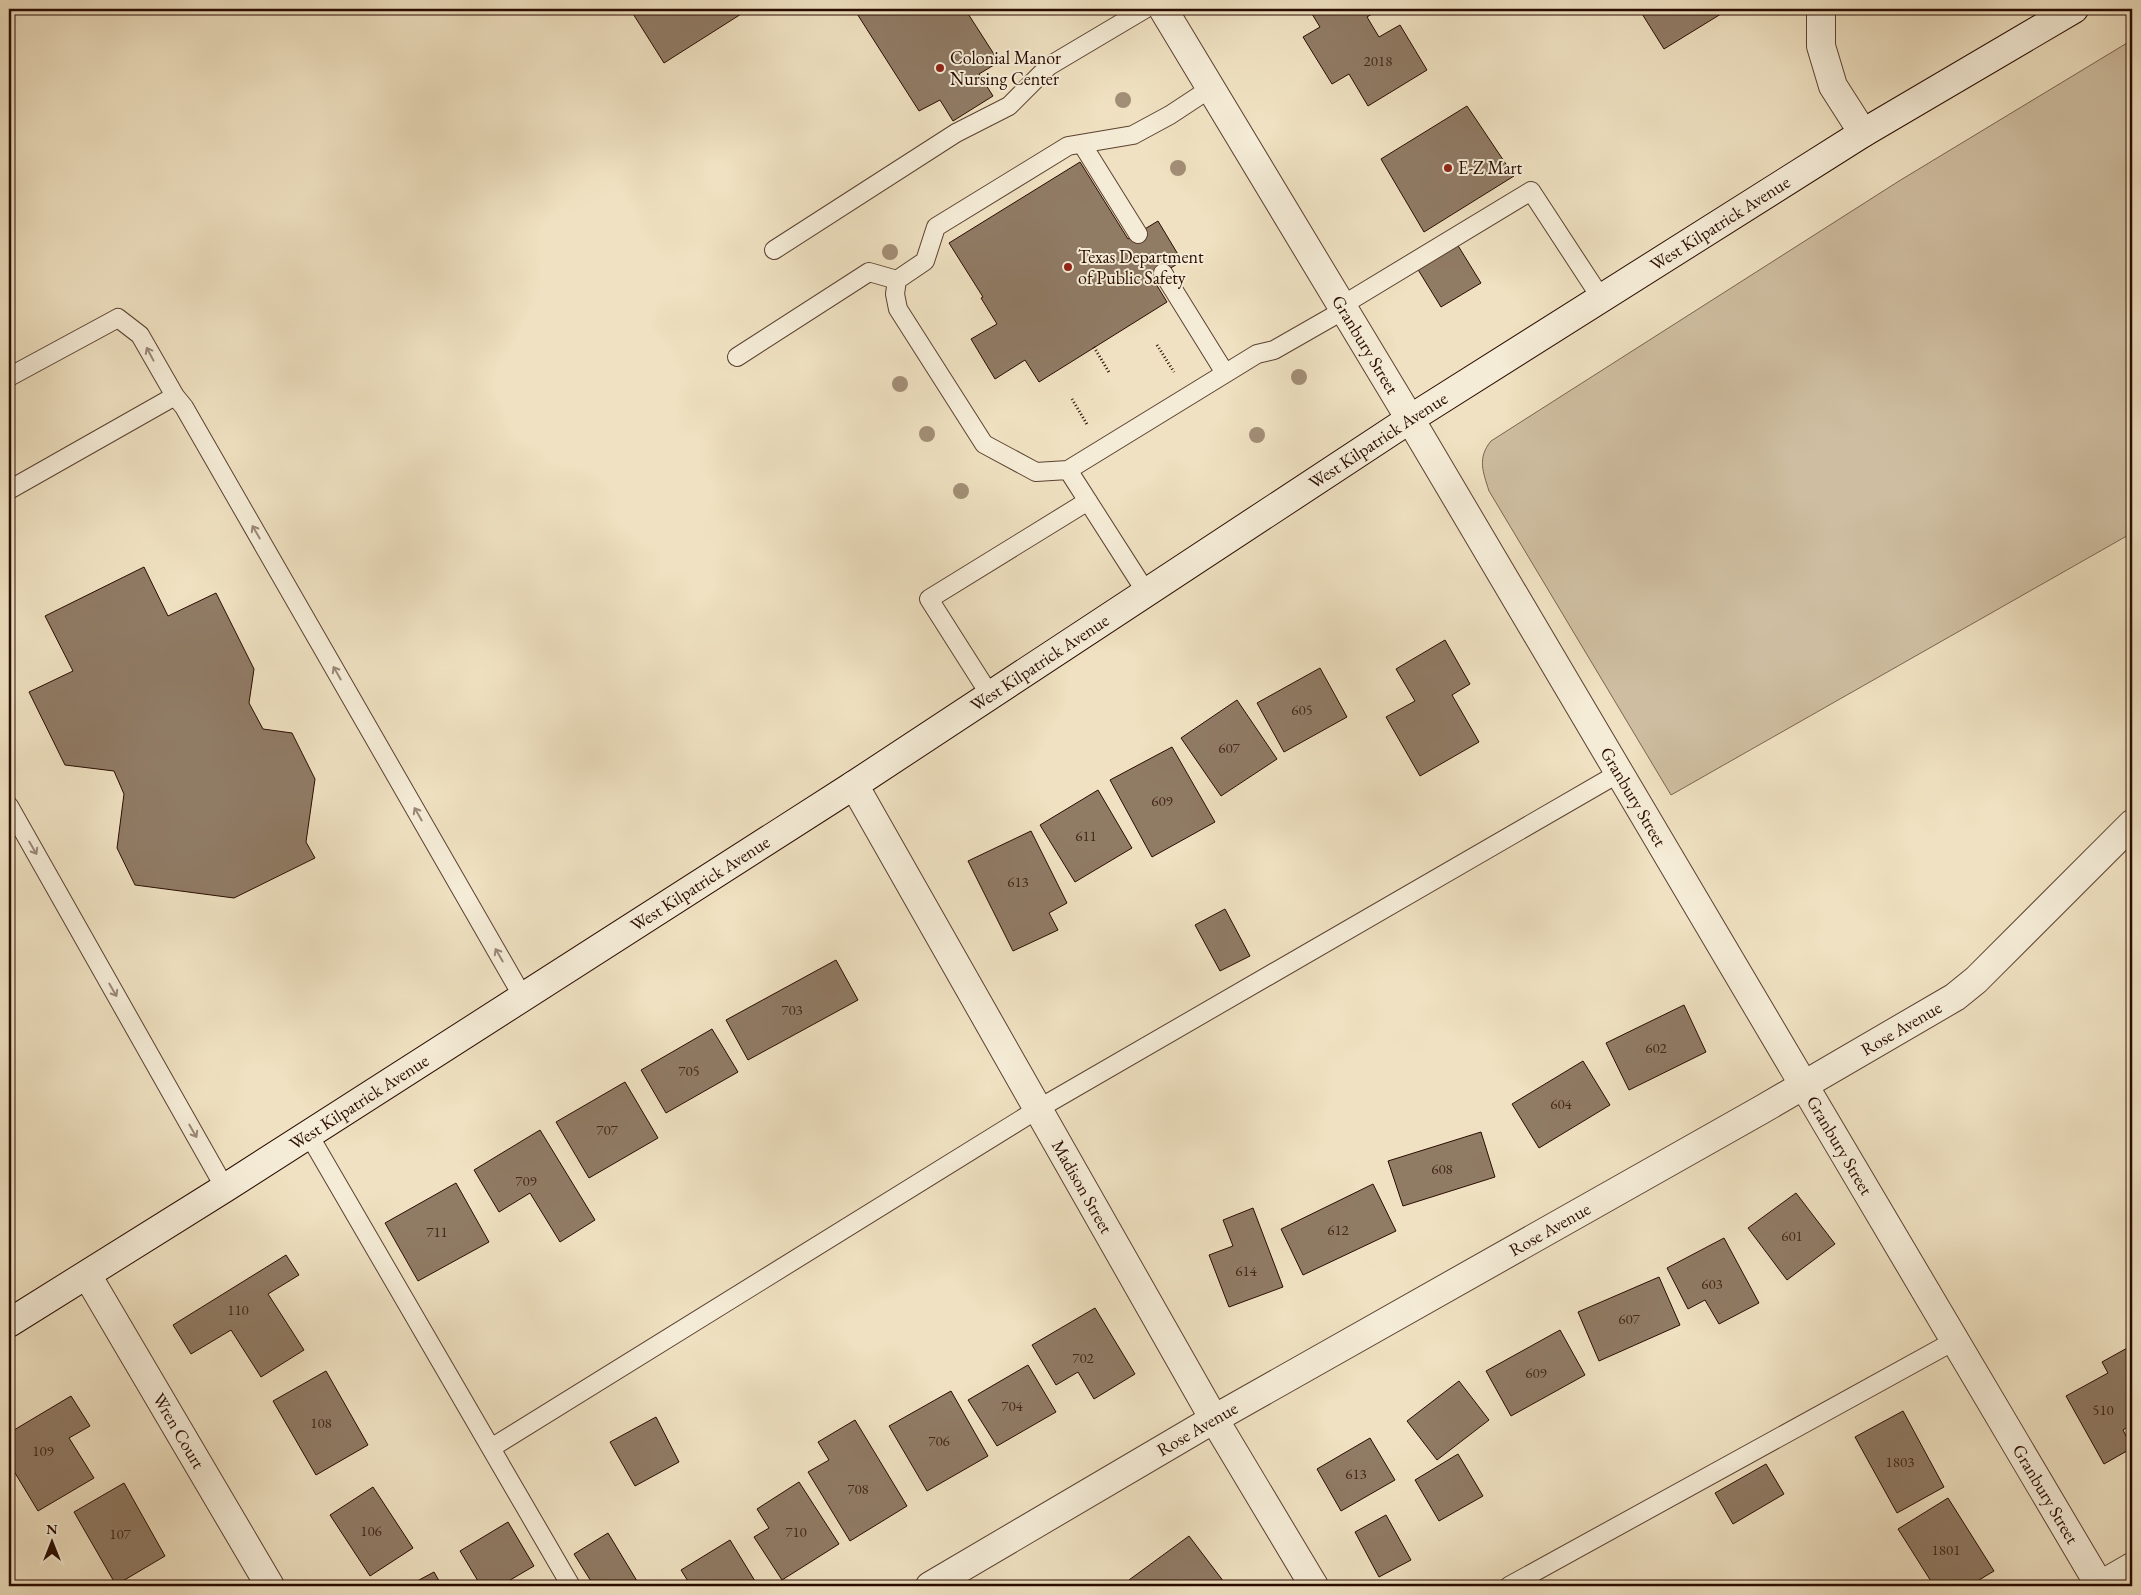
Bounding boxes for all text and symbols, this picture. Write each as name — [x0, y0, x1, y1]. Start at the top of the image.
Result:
place label: Colonial Manor Nursing Center — [950, 46, 1061, 90]
house number: 2018 — [1364, 51, 1392, 70]
marker: Colonial Manor Nursing Center — [934, 62, 946, 74]
place label: E-Z Mart — [1458, 156, 1523, 179]
marker: E-Z Mart — [1442, 162, 1454, 174]
street label: West Kilpatrick Avenue — [1645, 170, 1794, 276]
place label: Texas Department of Public Safety — [1078, 245, 1204, 289]
marker: Texas Department of Public Safety — [1062, 261, 1074, 273]
street label: Granbury Street — [1327, 291, 1405, 399]
one-way arrow — [145, 347, 155, 361]
street label: West Kilpatrick Avenue — [1304, 386, 1452, 494]
one-way arrow — [251, 526, 261, 540]
street label: West Kilpatrick Avenue — [966, 608, 1113, 716]
one-way arrow — [332, 667, 342, 681]
house number: 605 — [1291, 700, 1313, 719]
house number: 607 — [1218, 738, 1241, 757]
street label: Granbury Street — [1596, 743, 1672, 851]
house number: 609 — [1151, 791, 1173, 810]
one-way arrow — [413, 807, 423, 822]
house number: 611 — [1075, 826, 1097, 845]
street label: West Kilpatrick Avenue — [626, 830, 774, 936]
one-way arrow — [28, 841, 38, 855]
house number: 613 — [1007, 872, 1029, 891]
one-way arrow — [494, 948, 504, 963]
one-way arrow — [108, 982, 118, 997]
street label: Rose Avenue — [1856, 995, 1946, 1060]
house number: 703 — [781, 1000, 803, 1019]
house number: 602 — [1645, 1038, 1668, 1057]
street label: West Kilpatrick Avenue — [285, 1048, 433, 1155]
house number: 705 — [678, 1061, 700, 1080]
street label: Granbury Street — [1802, 1091, 1878, 1199]
house number: 604 — [1550, 1094, 1573, 1113]
house number: 707 — [596, 1120, 619, 1139]
one-way arrow — [189, 1123, 198, 1138]
street label: Madison Street — [1047, 1136, 1118, 1238]
house number: 608 — [1431, 1159, 1453, 1178]
house number: 709 — [515, 1171, 537, 1190]
street label: Rose Avenue — [1505, 1197, 1594, 1261]
house number: 612 — [1327, 1220, 1350, 1239]
house number: 711 — [426, 1222, 448, 1241]
house number: 601 — [1781, 1226, 1803, 1245]
house number: 614 — [1235, 1261, 1258, 1280]
house number: 603 — [1701, 1274, 1723, 1293]
house number: 110 — [227, 1300, 249, 1319]
house number: 607 — [1618, 1309, 1641, 1328]
house number: 702 — [1072, 1348, 1095, 1367]
house number: 609 — [1525, 1363, 1547, 1382]
street label: Wren Court — [148, 1389, 211, 1473]
house number: 704 — [1001, 1396, 1024, 1415]
street label: Rose Avenue — [1152, 1396, 1242, 1461]
house number: 510 — [2092, 1400, 2114, 1419]
house number: 108 — [310, 1413, 332, 1432]
house number: 706 — [928, 1431, 950, 1450]
street label: Granbury Street — [2008, 1440, 2085, 1548]
house number: 109 — [32, 1441, 54, 1460]
house number: 1803 — [1886, 1452, 1914, 1471]
house number: 613 — [1345, 1464, 1367, 1483]
house number: 708 — [847, 1479, 869, 1498]
north arrow — [28, 1518, 78, 1568]
text: N — [46, 1520, 58, 1538]
house number: 106 — [360, 1521, 382, 1540]
house number: 710 — [785, 1522, 807, 1541]
house number: 107 — [109, 1524, 132, 1543]
house number: 1801 — [1932, 1540, 1960, 1559]

